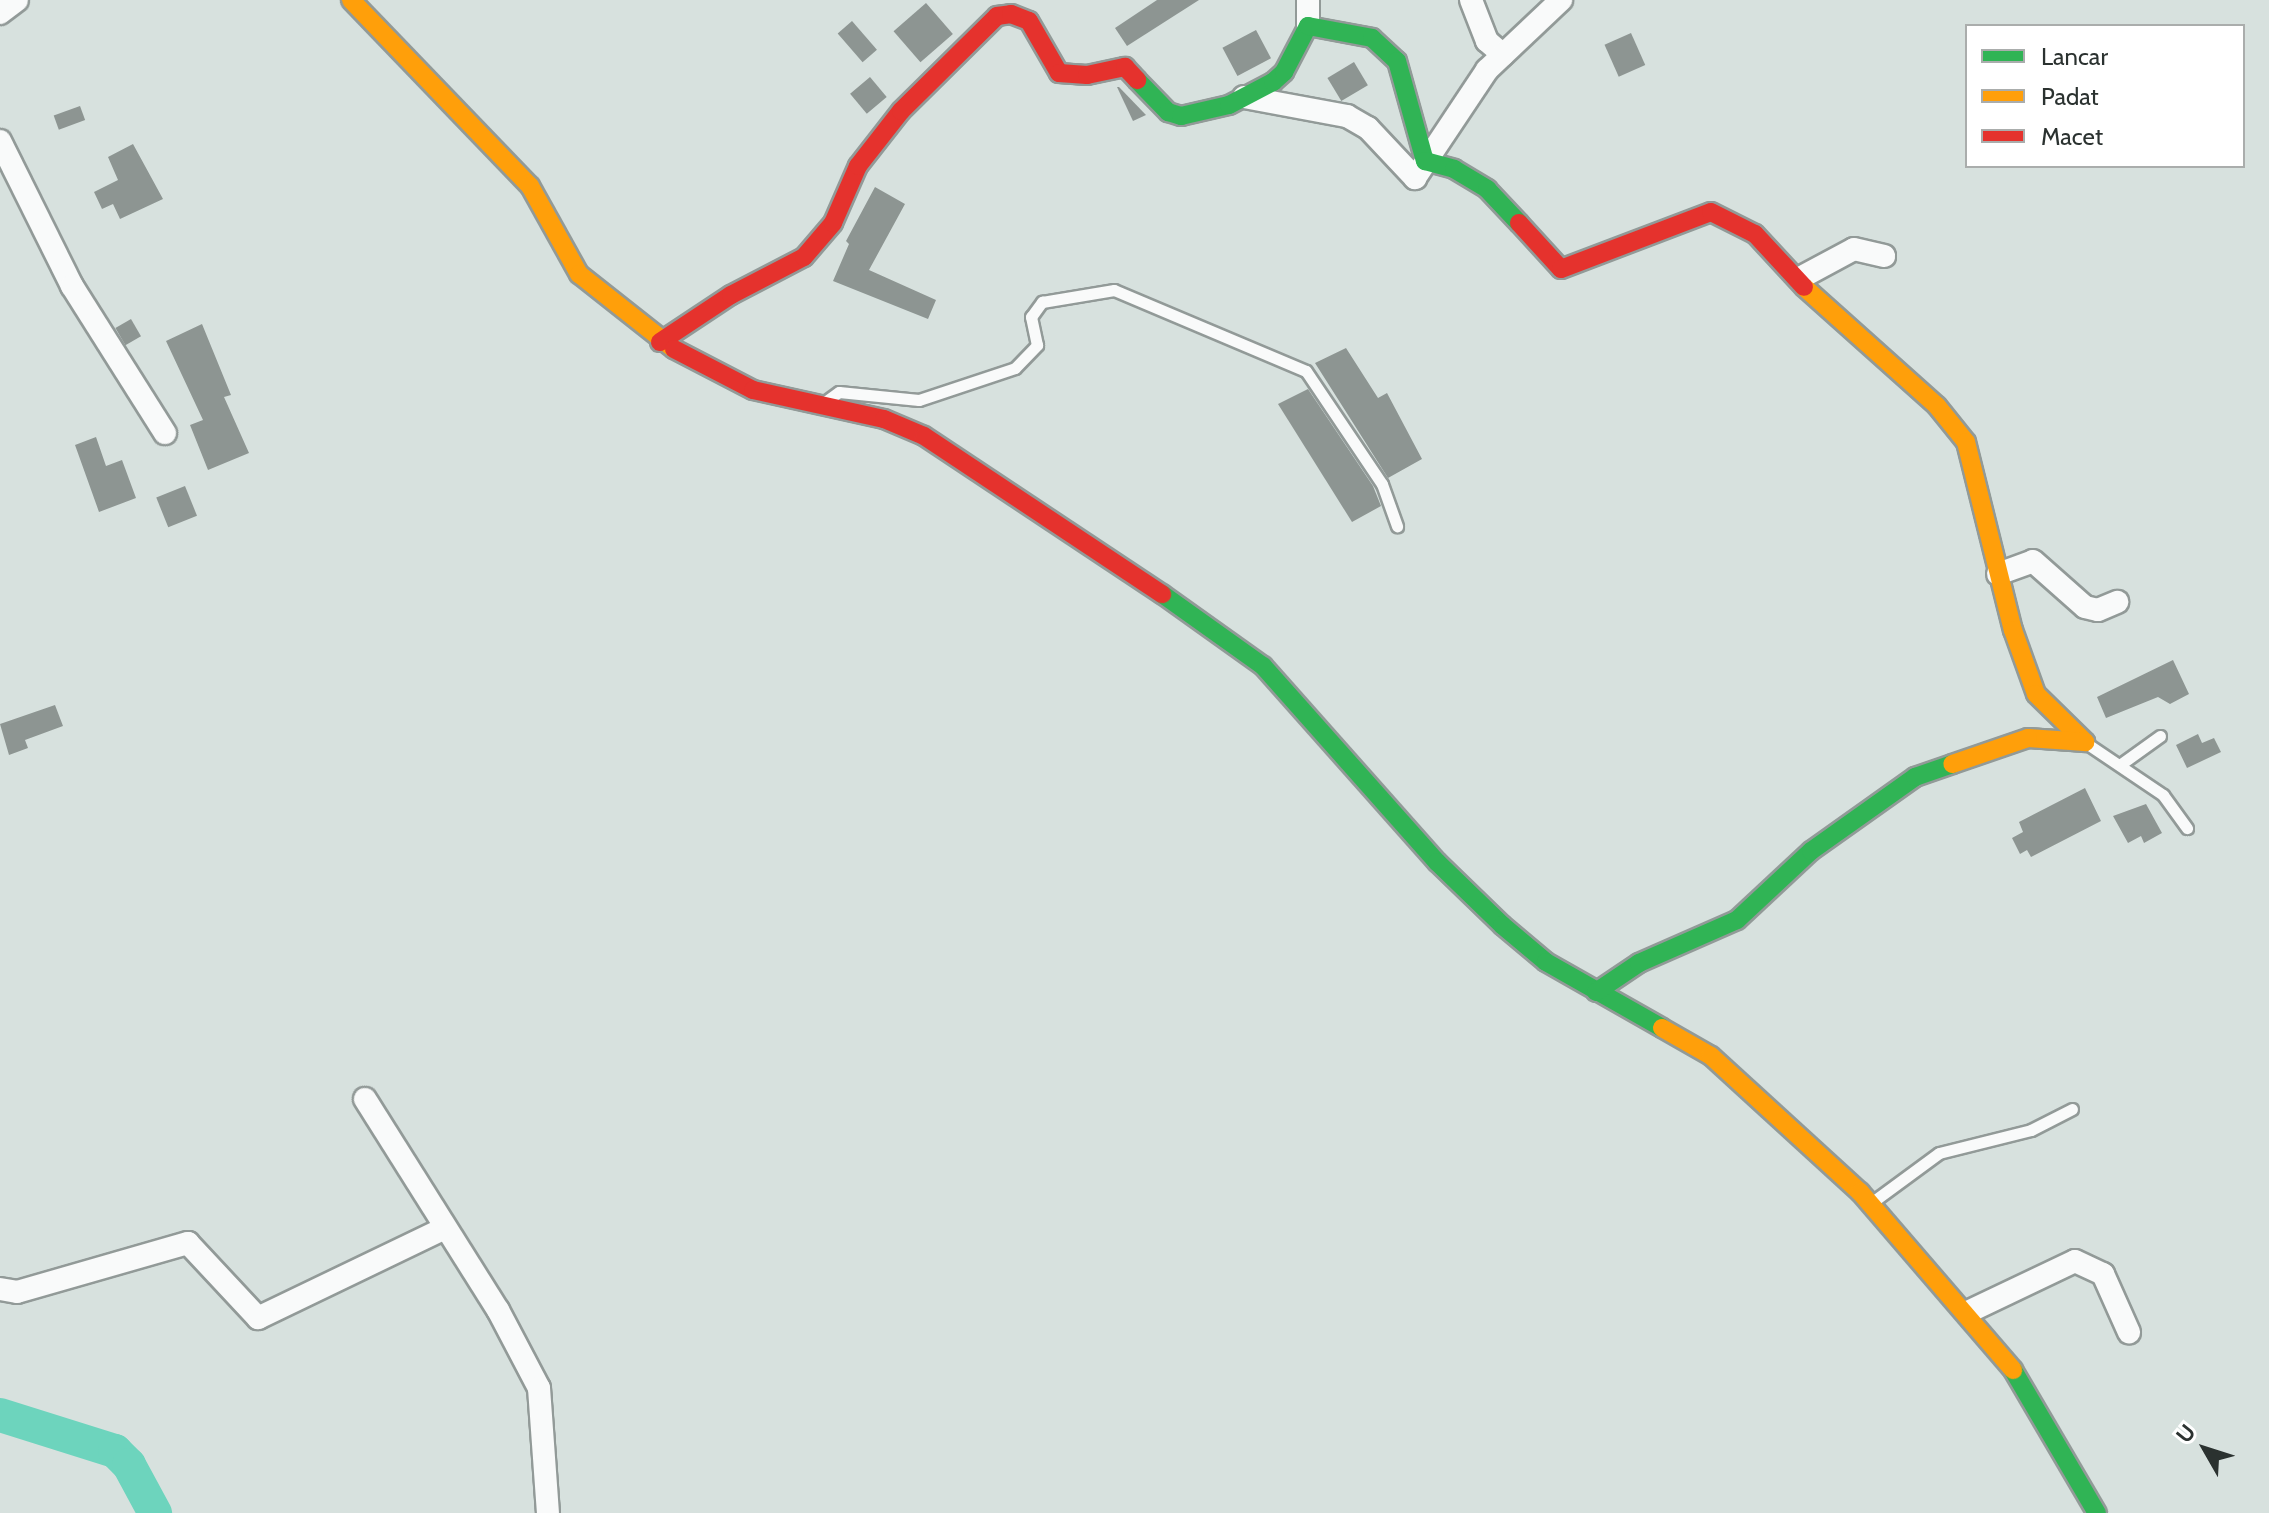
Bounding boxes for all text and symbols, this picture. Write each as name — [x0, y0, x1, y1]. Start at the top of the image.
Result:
legend — [1965, 24, 2245, 168]
text: Lancar — [2041, 42, 2108, 71]
text: Padat — [2041, 82, 2099, 111]
text: Macet — [2041, 122, 2103, 151]
north arrow — [2165, 1409, 2245, 1489]
text: U — [2170, 1419, 2201, 1448]

